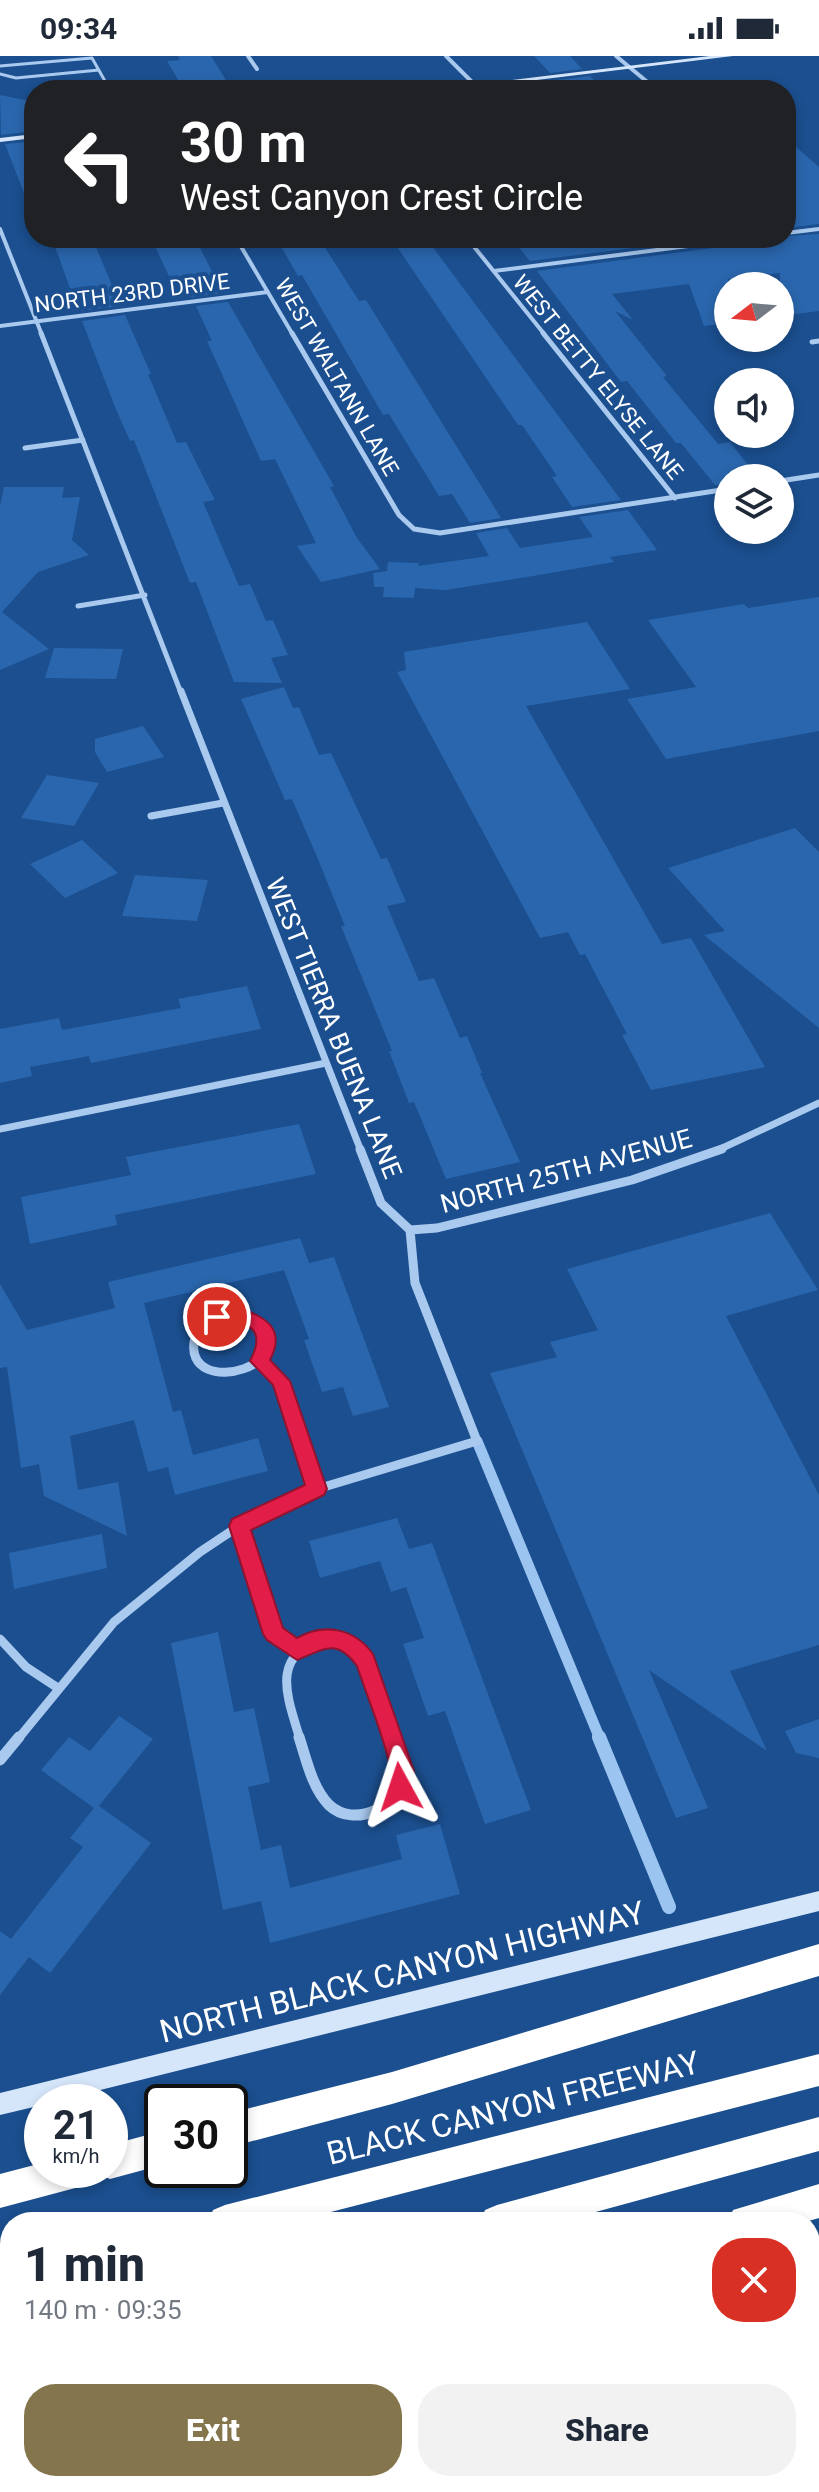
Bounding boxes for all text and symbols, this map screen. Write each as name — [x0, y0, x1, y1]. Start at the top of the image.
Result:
text: 09:34 — [40, 11, 117, 46]
text: 30 m — [180, 110, 307, 176]
icon: left — [48, 112, 152, 216]
text: West Canyon Crest Circle — [180, 177, 583, 219]
street label: NORTH 23RD DRIVE — [33, 269, 231, 317]
street label: WEST BETTY ELYSE LANE — [508, 270, 688, 484]
north arrow — [714, 272, 794, 352]
map controls — [714, 272, 794, 544]
street label: WEST WALTANN LANE — [270, 274, 404, 480]
button: sound — [714, 368, 794, 448]
button: layers — [714, 464, 794, 544]
street label: WEST TIERRA BUENA LANE — [260, 873, 408, 1183]
street label: NORTH 25TH AVENUE — [437, 1123, 695, 1219]
pin — [183, 1283, 251, 1351]
icon: arrive — [195, 1295, 239, 1339]
position arrow — [358, 1745, 442, 1829]
street label: NORTH BLACK CANYON HIGHWAY — [156, 1893, 648, 2051]
street label: BLACK CANYON FREEWAY — [323, 2043, 703, 2173]
speed limit sign: 30 — [144, 2084, 248, 2188]
text: 21 — [53, 2102, 99, 2149]
text: km/h — [53, 2144, 99, 2168]
text: 1 min — [24, 2236, 145, 2293]
button: close — [712, 2238, 796, 2322]
text: 140 m · 09:35 — [24, 2295, 182, 2325]
button: Exit — [24, 2384, 402, 2476]
button: Share — [418, 2384, 796, 2476]

